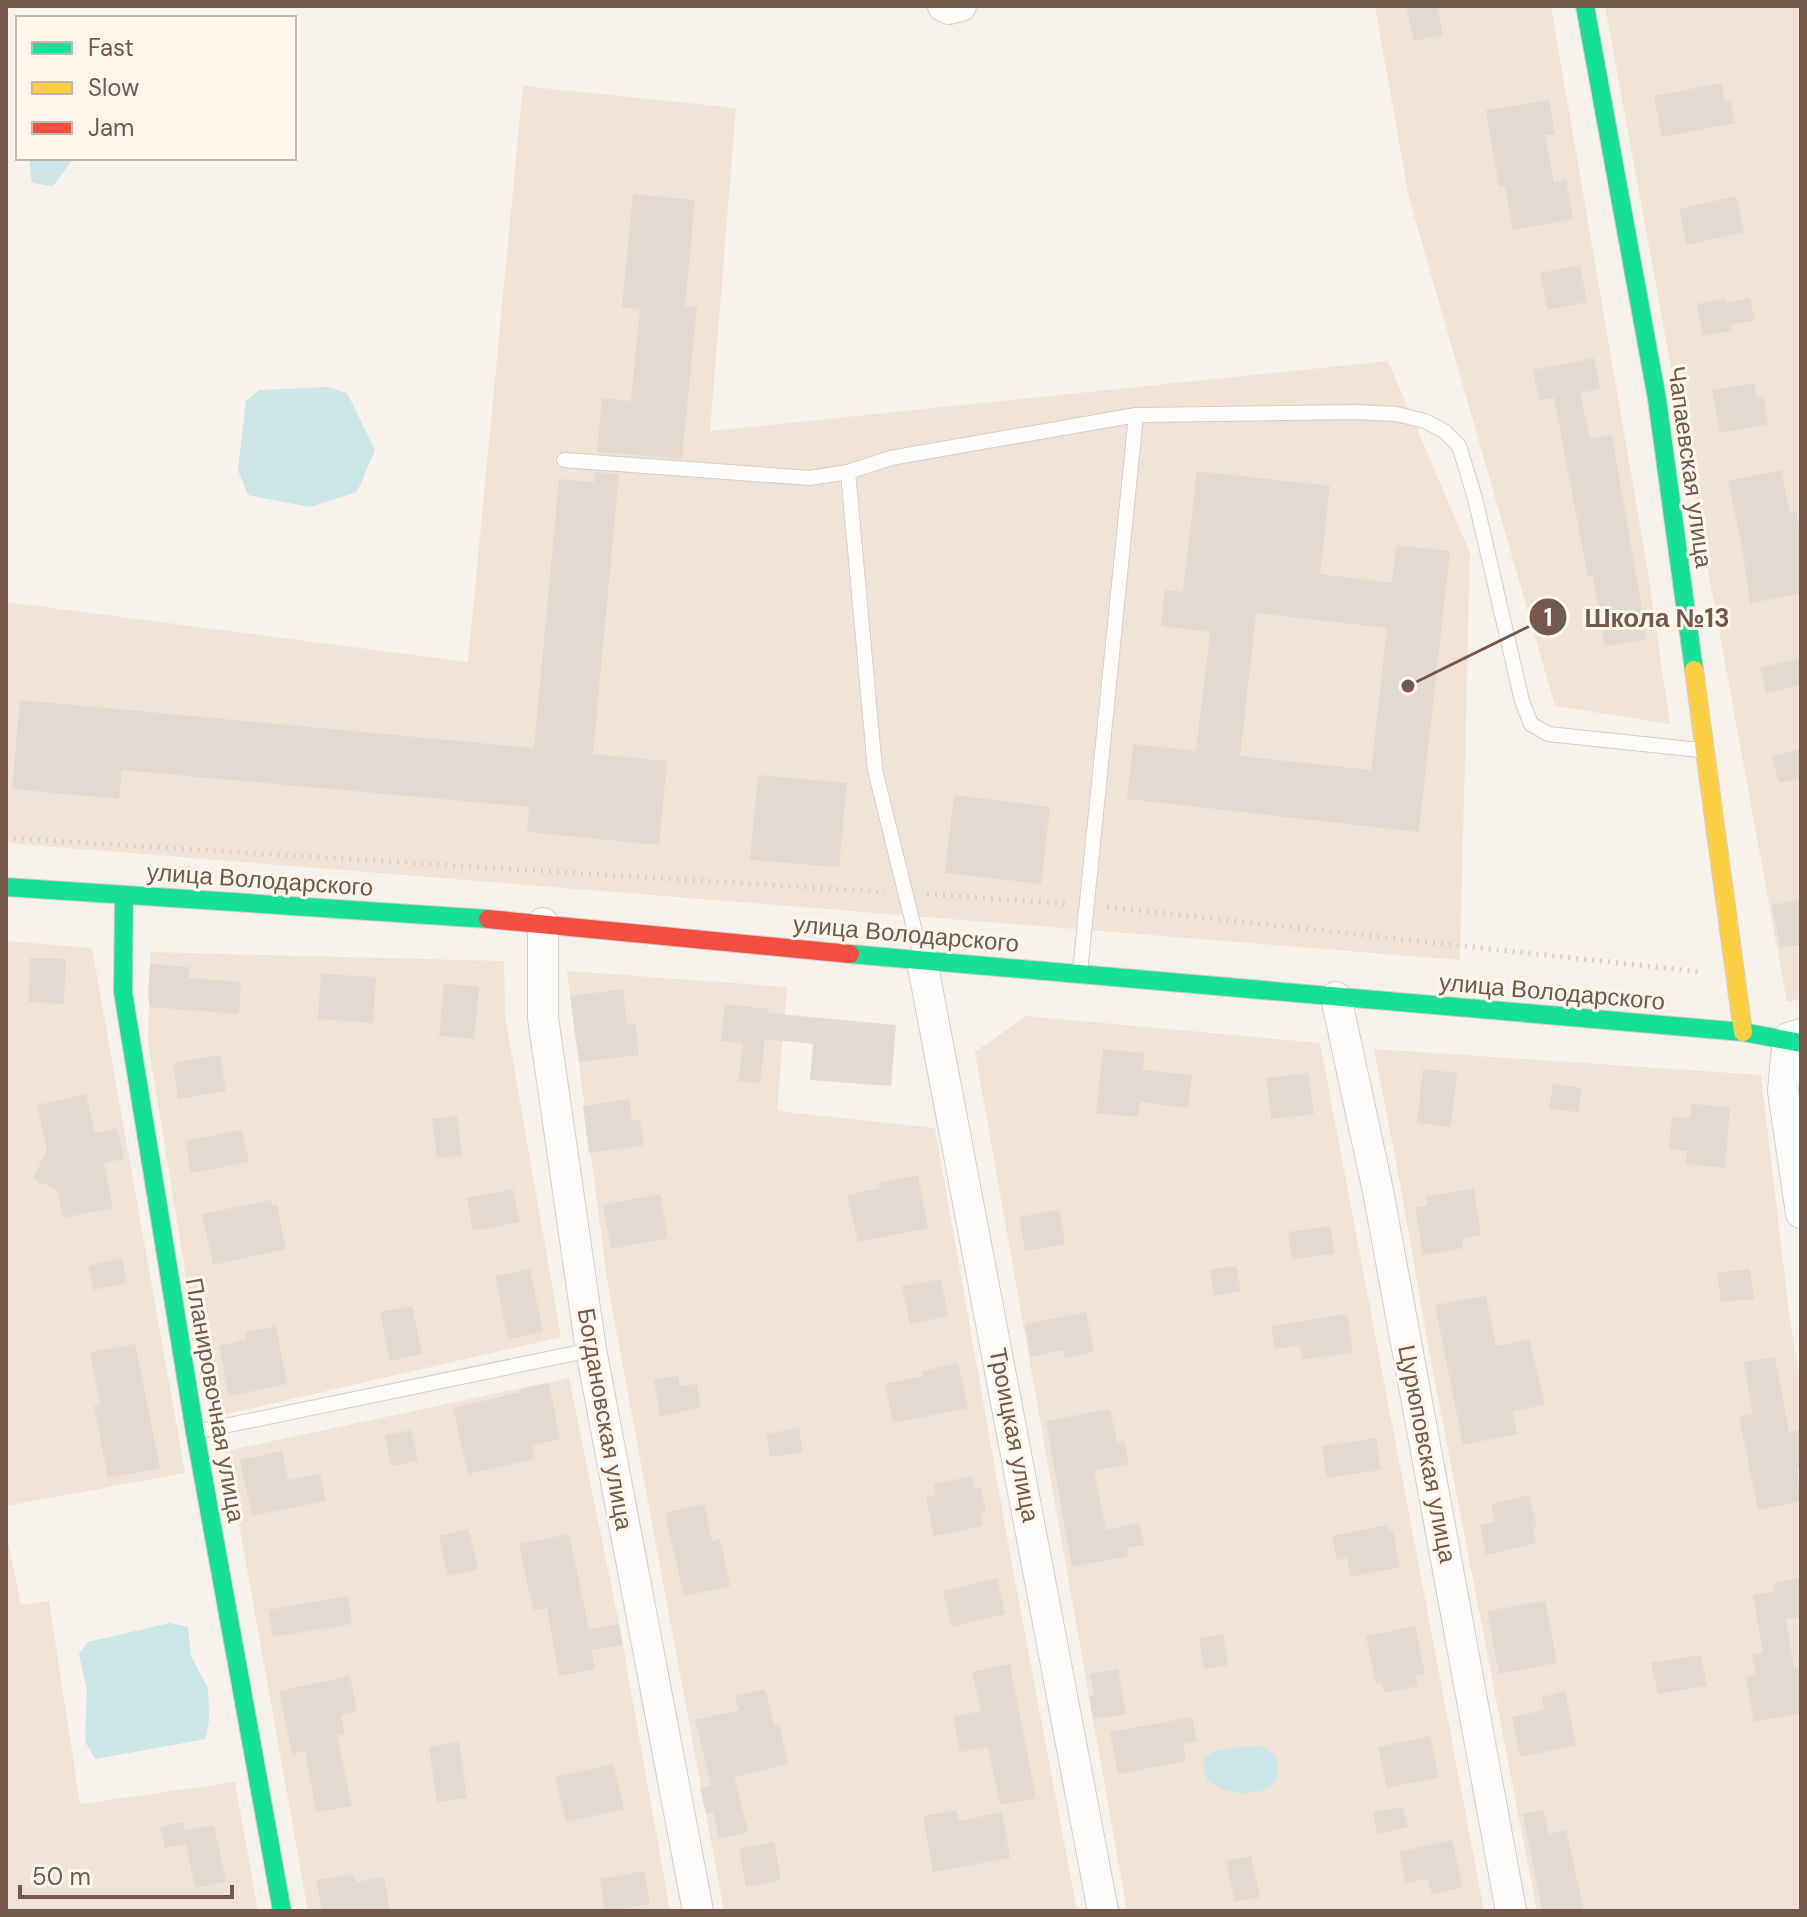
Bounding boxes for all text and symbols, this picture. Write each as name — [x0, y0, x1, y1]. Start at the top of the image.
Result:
legend — [16, 16, 296, 160]
text: Fast — [88, 32, 134, 63]
text: Slow — [88, 72, 139, 103]
text: Jam — [88, 112, 134, 143]
street label: Чапаевская улица — [1661, 364, 1720, 570]
callout: Школа №13 — [1528, 592, 1746, 642]
text: Школа №13 — [1584, 601, 1730, 635]
text: 1 — [1544, 602, 1552, 633]
street label: улица Володарского — [146, 856, 374, 903]
street label: улица Володарского — [792, 908, 1020, 959]
street label: улица Володарского — [1438, 966, 1666, 1017]
street label: Планировочная улица — [179, 1275, 252, 1525]
street label: Богдановская улица — [571, 1305, 640, 1533]
street label: Цурюповская улица — [1391, 1342, 1464, 1566]
street label: Троицкая улица — [982, 1345, 1047, 1525]
scale bar — [20, 1849, 232, 1899]
text: 50 m — [32, 1861, 91, 1892]

